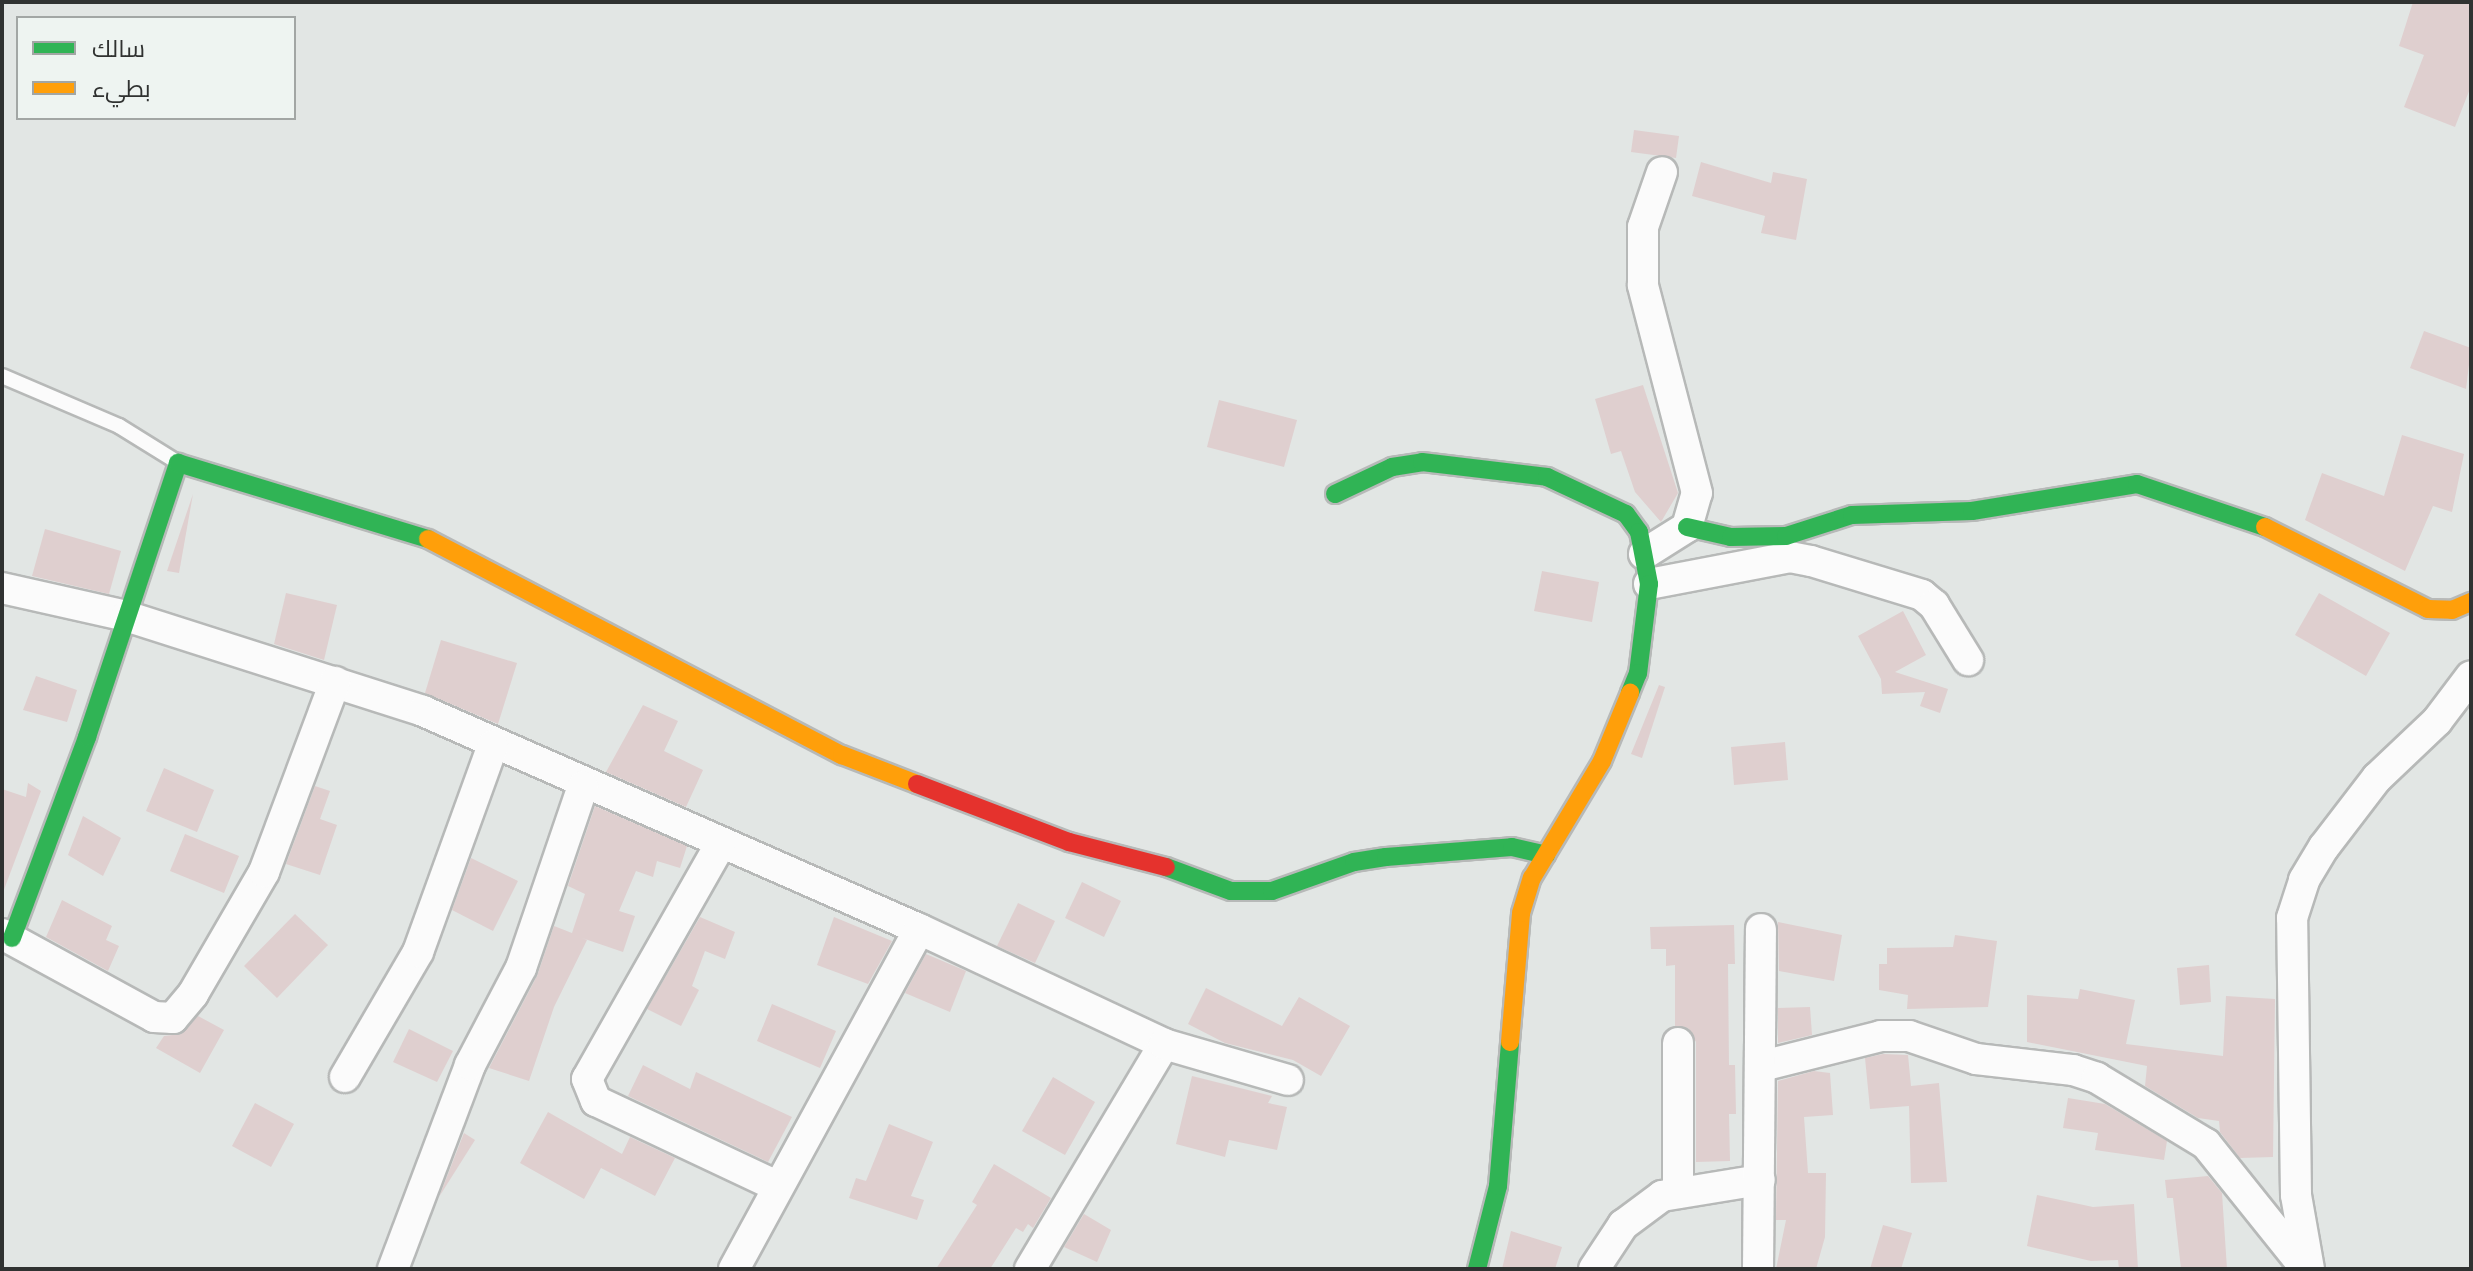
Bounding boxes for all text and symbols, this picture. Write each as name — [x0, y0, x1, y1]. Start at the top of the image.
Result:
legend — [16, 16, 296, 120]
text: سالك — [92, 34, 145, 63]
text: بطيء — [92, 74, 151, 103]

